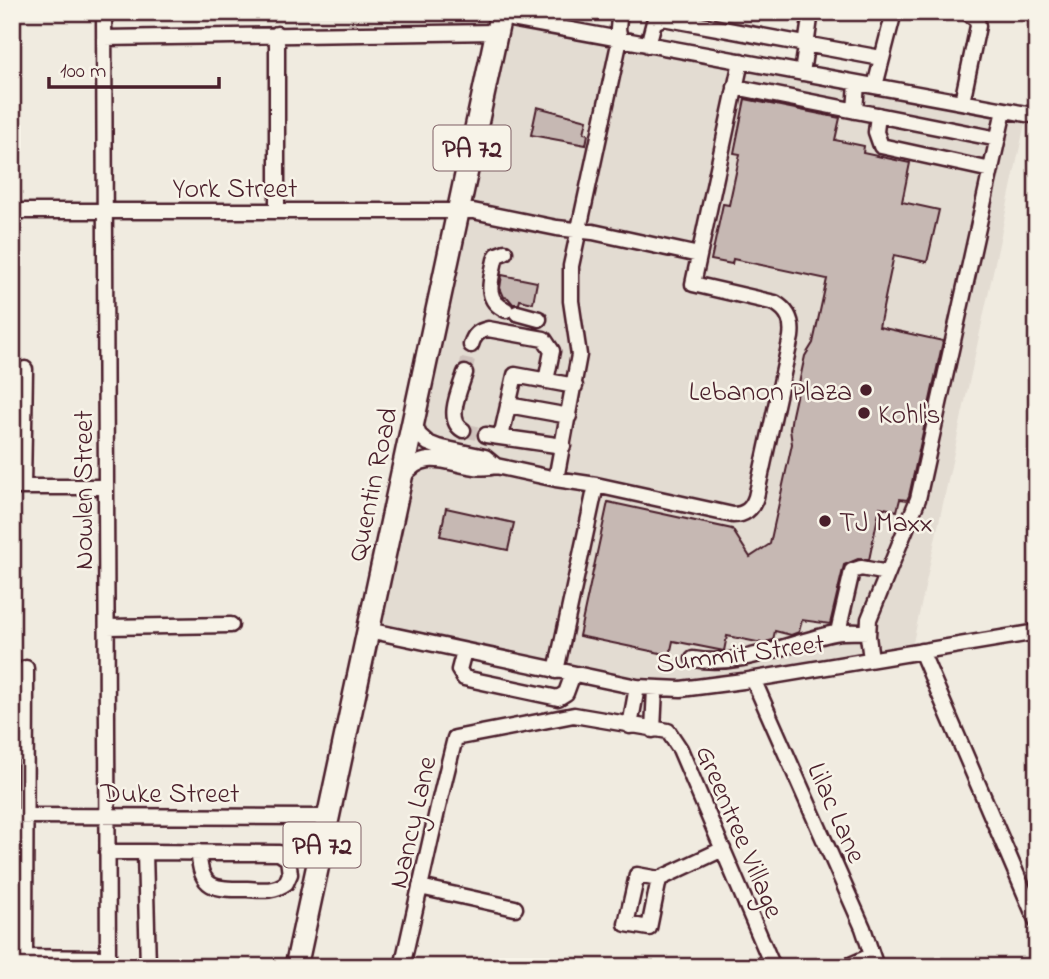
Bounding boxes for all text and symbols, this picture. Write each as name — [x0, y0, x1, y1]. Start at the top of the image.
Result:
scale bar — [49, 46, 219, 90]
text: 100 m — [60, 57, 106, 87]
road number: PA 72 — [434, 125, 510, 170]
street label: York Street — [172, 170, 298, 211]
place label: Lebanon Plaza — [689, 373, 852, 414]
marker: Lebanon Plaza — [858, 382, 874, 398]
place label: Kohl's — [878, 396, 940, 437]
street label: Quentin Road — [338, 404, 411, 565]
marker: Kohl's — [856, 405, 872, 421]
street label: Nowlen Street — [65, 410, 106, 570]
place label: TJ Maxx — [839, 504, 933, 545]
marker: TJ Maxx — [817, 513, 833, 529]
street label: Summit Street — [654, 625, 827, 686]
street label: Greentree Village — [683, 739, 793, 926]
street label: Nancy Lane — [379, 752, 450, 893]
street label: Lilac Lane — [794, 756, 875, 871]
street label: Duke Street — [100, 775, 239, 816]
road number: PA 72 — [284, 822, 360, 867]

